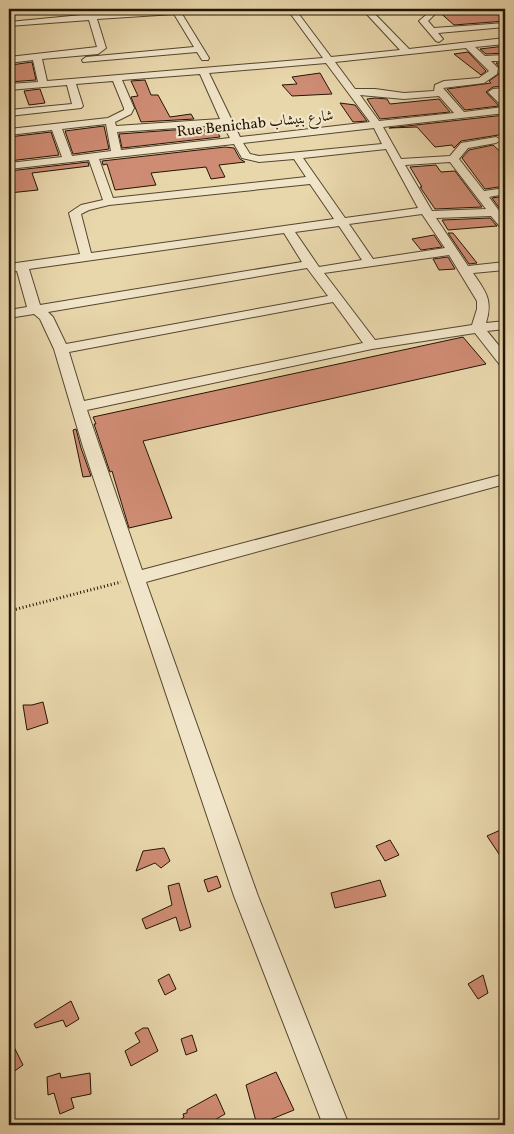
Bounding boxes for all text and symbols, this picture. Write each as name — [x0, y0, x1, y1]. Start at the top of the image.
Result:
street label: Rue Benichab شارع بنيشاب — [176, 106, 335, 144]

